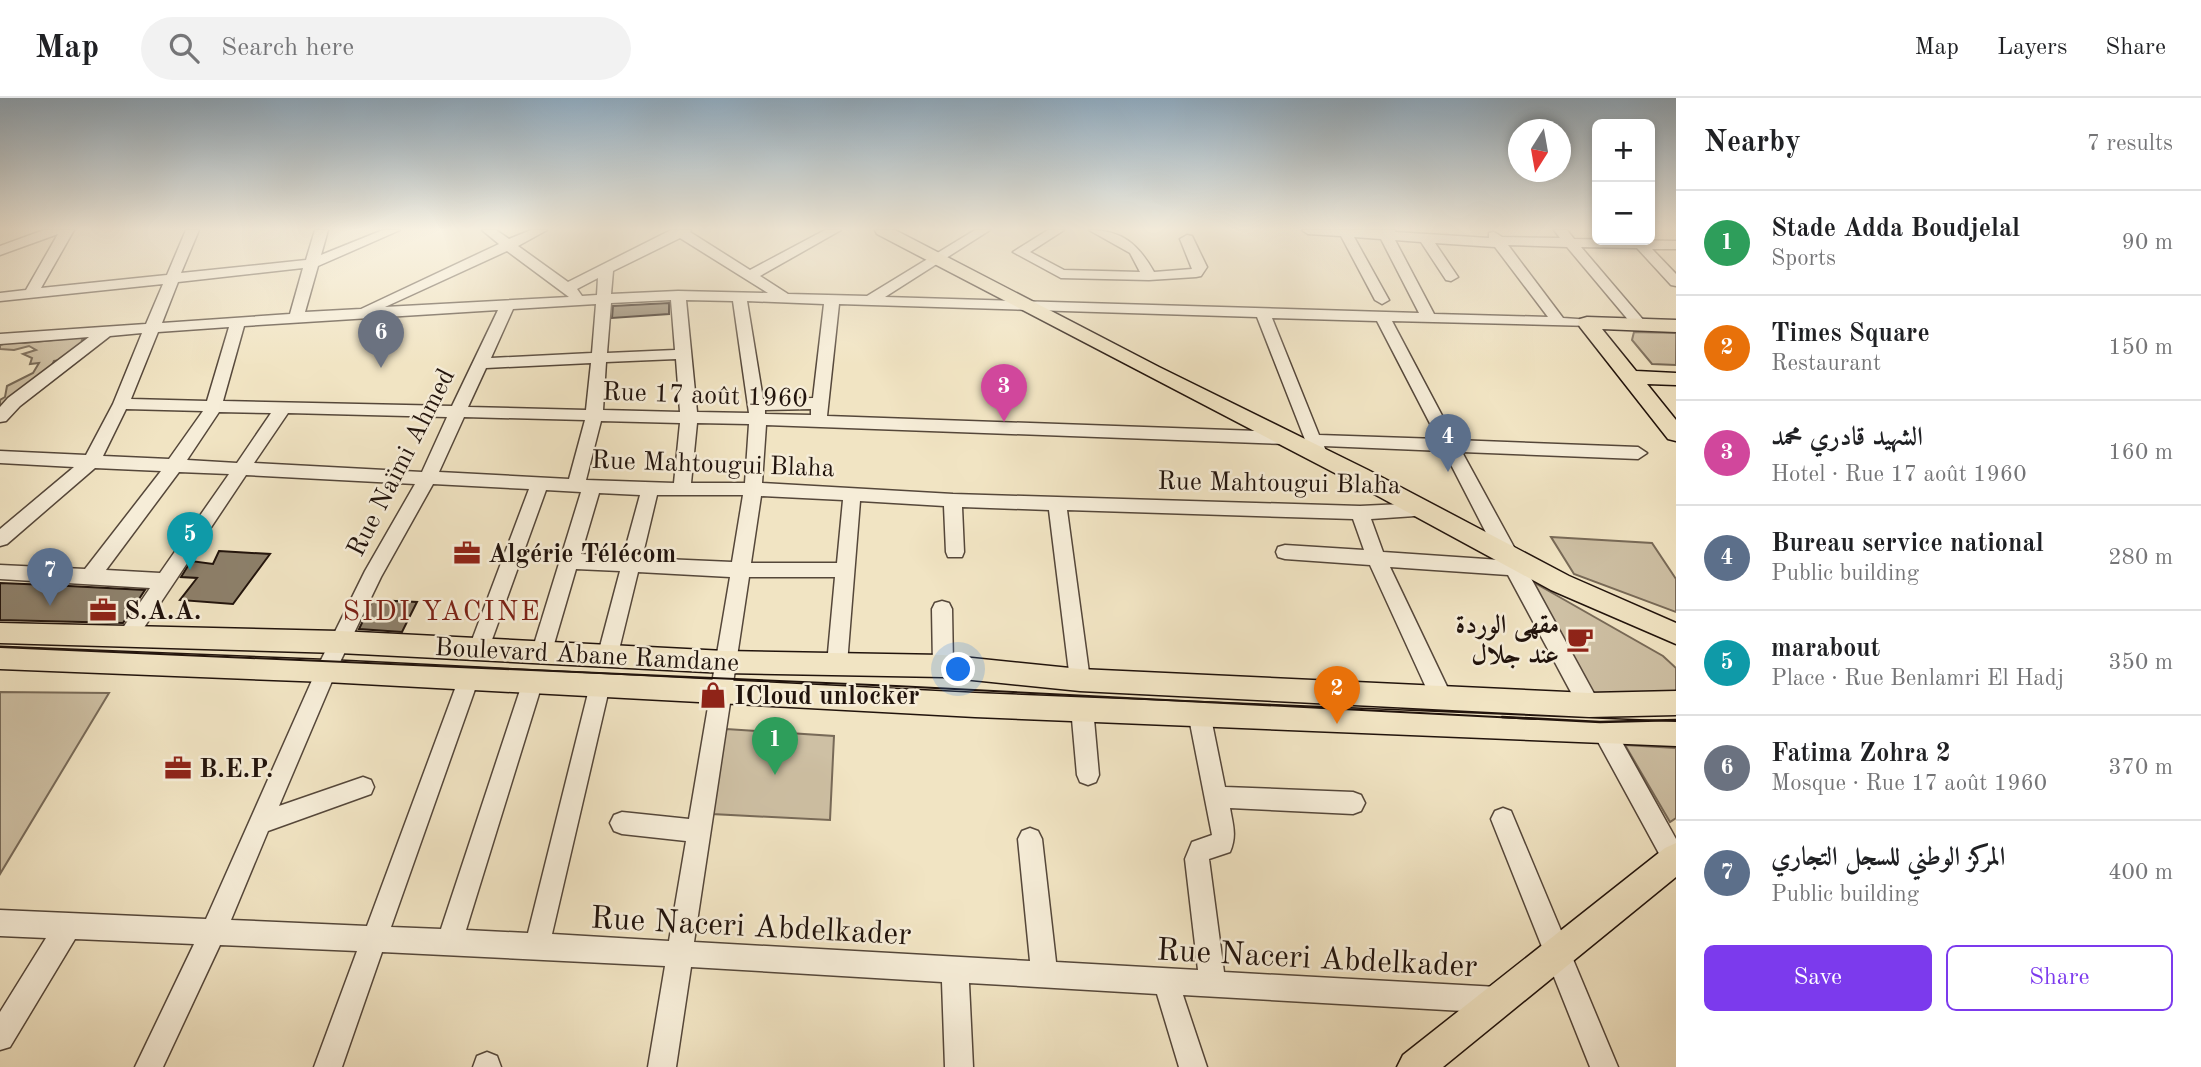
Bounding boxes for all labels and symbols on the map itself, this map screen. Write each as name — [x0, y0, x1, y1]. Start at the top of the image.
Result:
north arrow — [1508, 119, 1571, 182]
pin: 6 — [358, 310, 404, 368]
pin: 3 — [981, 364, 1027, 422]
street label: Rue Naïmi Ahmed — [343, 365, 460, 561]
street label: Rue 17 août 1960 — [602, 379, 808, 413]
pin: 4 — [1425, 414, 1471, 472]
street label: Rue Mahtougui Blaha — [591, 448, 835, 482]
street label: Rue Mahtougui Blaha — [1157, 469, 1401, 499]
pin: 5 — [167, 512, 213, 570]
office icon: Algérie Télécom — [452, 538, 482, 568]
place label: Algérie Télécom — [488, 542, 676, 568]
pin: 7 — [27, 548, 73, 606]
office icon: S.A.A. — [88, 595, 118, 625]
place label: S.A.A. — [124, 599, 201, 625]
district label: SIDI YACINE — [342, 599, 542, 627]
place label: مقهى الوردة عند جلال — [1456, 613, 1559, 669]
cafe icon: مقهى الوردة عند جلال — [1565, 624, 1595, 654]
street label: Boulevard Abane Ramdane — [434, 635, 740, 677]
your location — [941, 652, 975, 686]
pin: 2 — [1314, 666, 1360, 724]
shop icon: ICloud unlocker — [698, 680, 728, 710]
place label: ICloud unlocker — [734, 684, 919, 710]
pin: 1 — [752, 717, 798, 775]
office icon: B.E.P. — [163, 753, 193, 783]
place label: B.E.P. — [199, 757, 273, 783]
street label: Rue Naceri Abdelkader — [590, 904, 912, 952]
street label: Rue Naceri Abdelkader — [1156, 936, 1478, 984]

